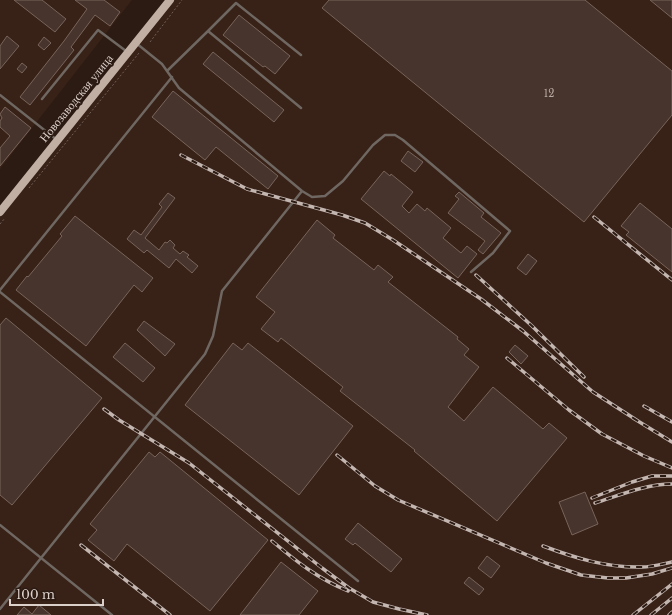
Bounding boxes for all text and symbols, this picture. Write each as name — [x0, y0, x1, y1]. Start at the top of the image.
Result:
street label: Новозаводская улица — [36, 51, 116, 145]
house number: 12 — [544, 87, 554, 100]
scale bar — [10, 581, 103, 607]
text: 100 m — [16, 587, 55, 602]

